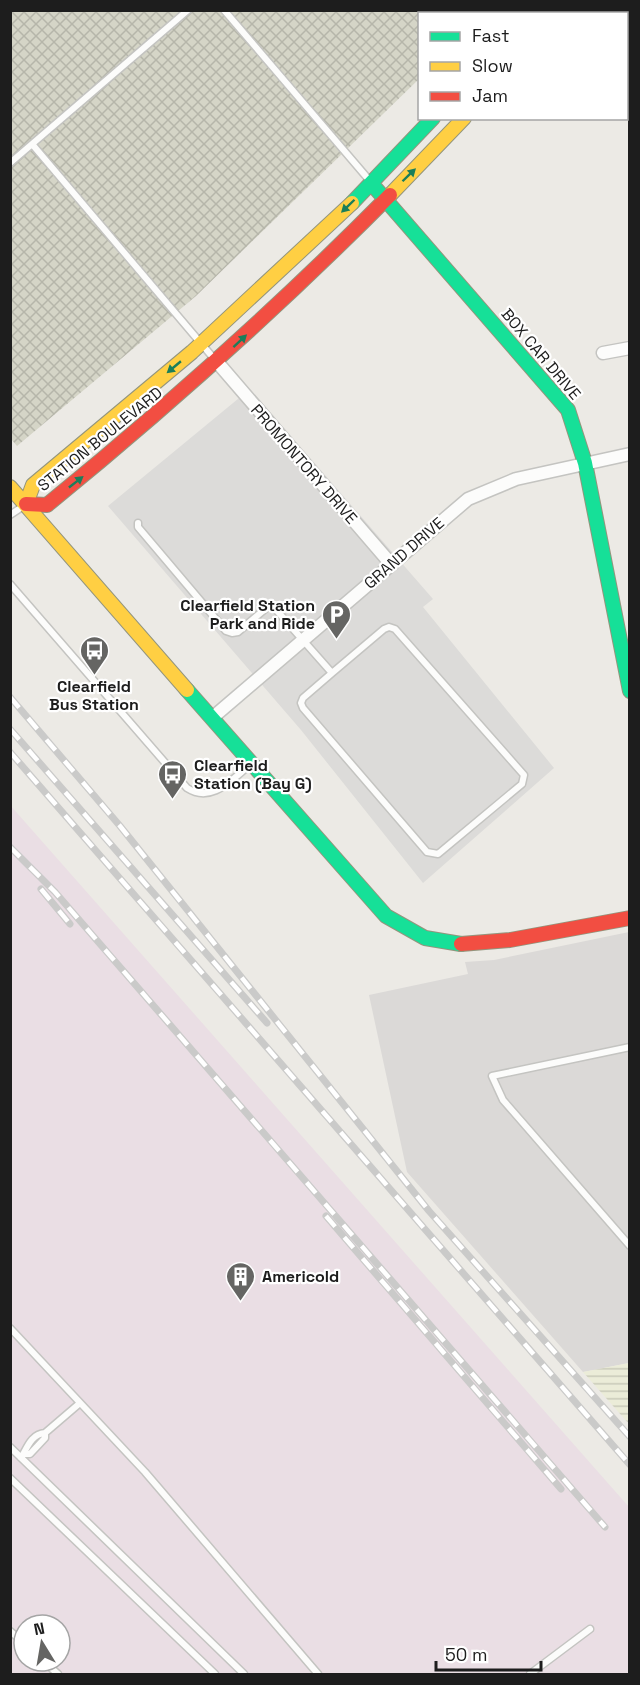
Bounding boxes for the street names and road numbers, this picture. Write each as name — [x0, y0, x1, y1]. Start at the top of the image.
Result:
street label: BOX CAR DRIVE — [497, 304, 585, 404]
street label: STATION BOULEVARD — [33, 382, 167, 496]
street label: PROMONTORY DRIVE — [246, 400, 362, 528]
street label: GRAND DRIVE — [360, 512, 448, 594]

